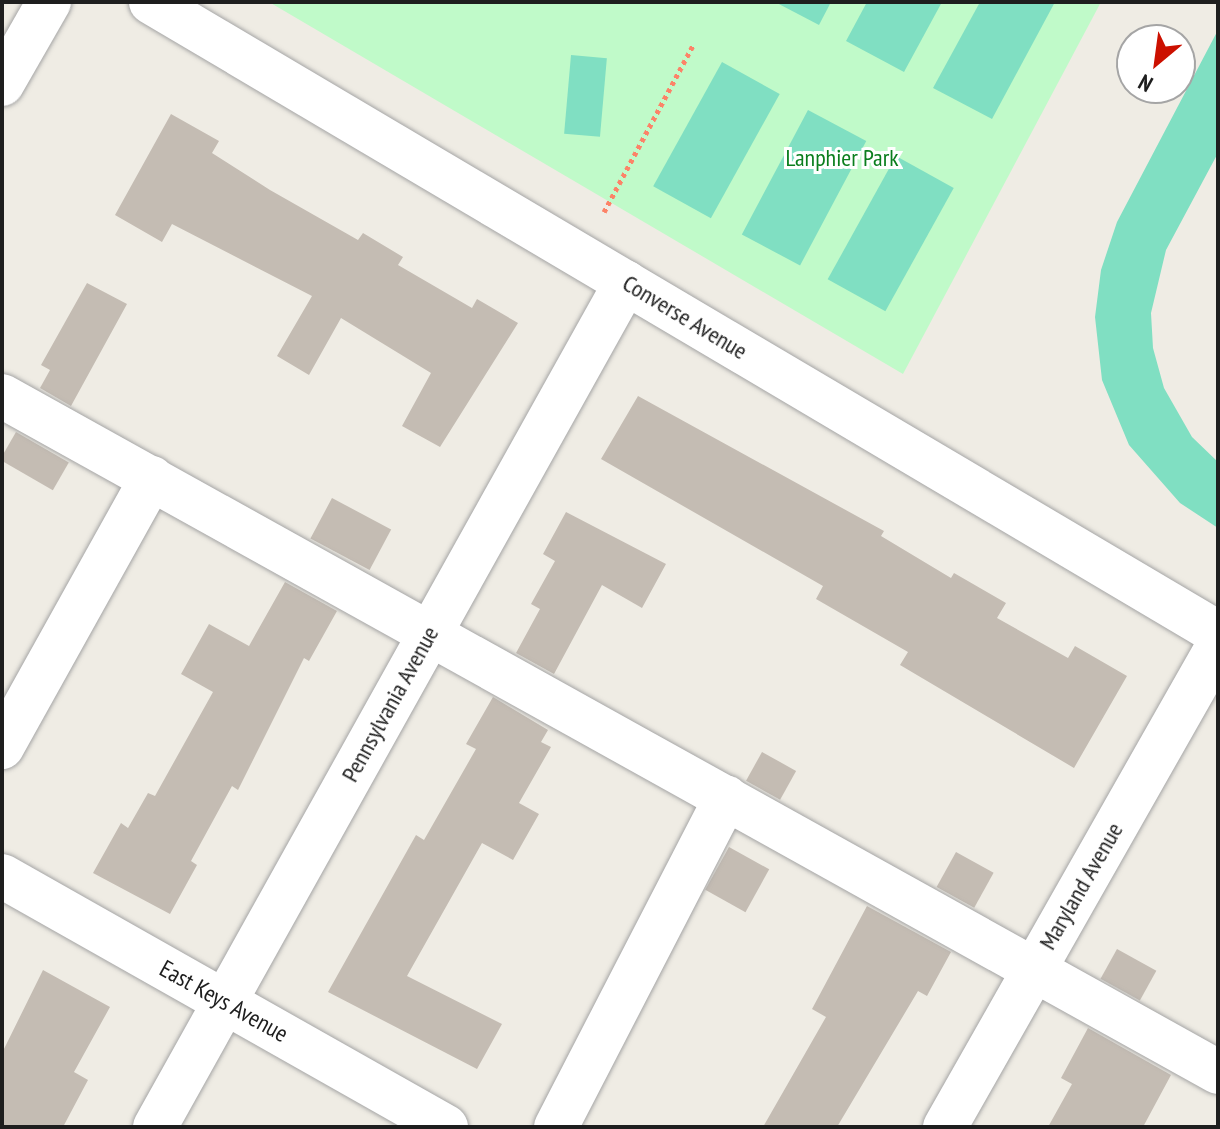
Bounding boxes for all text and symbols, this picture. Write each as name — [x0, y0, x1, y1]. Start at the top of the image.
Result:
north arrow — [1116, 24, 1196, 104]
text: N — [1133, 68, 1157, 98]
park label: Lanphier Park — [785, 144, 899, 172]
street label: Converse Avenue — [617, 268, 753, 366]
street label: Pennsylvania Avenue — [335, 621, 445, 787]
street label: Maryland Avenue — [1033, 817, 1129, 955]
street label: East Keys Avenue — [154, 954, 294, 1048]

